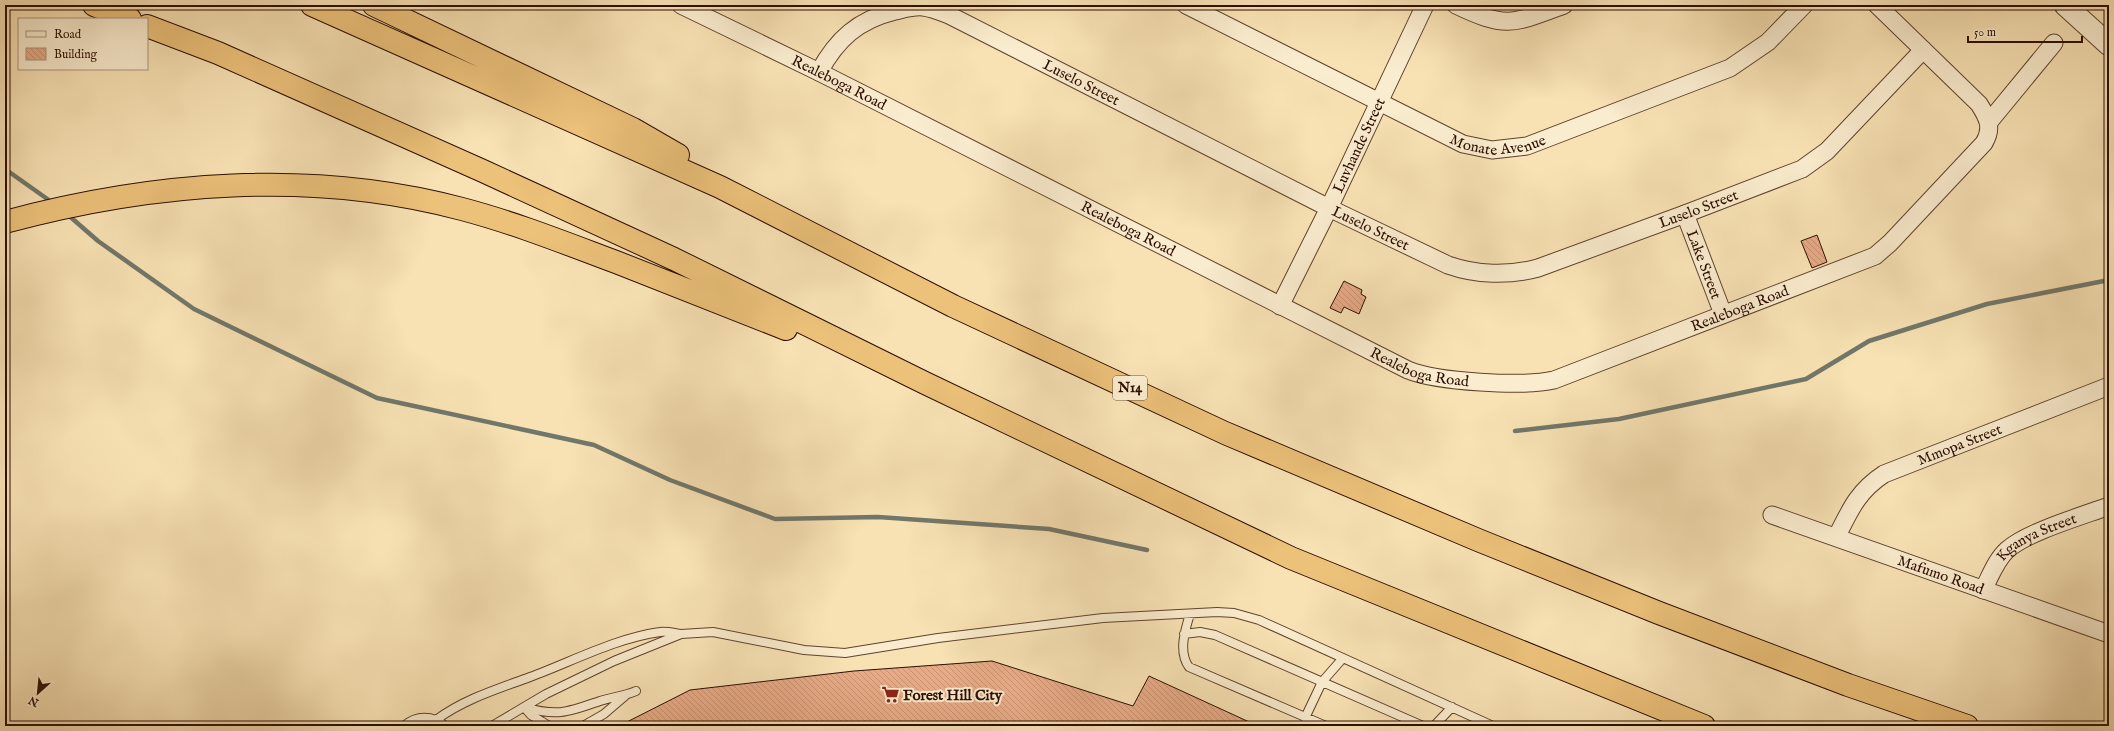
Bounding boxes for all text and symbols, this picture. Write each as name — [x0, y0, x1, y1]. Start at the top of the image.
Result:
legend — [18, 18, 148, 70]
scale bar — [1968, 18, 2082, 44]
text: 50 m — [1974, 25, 1996, 40]
text: Road — [54, 27, 82, 42]
text: Building — [54, 47, 98, 62]
street label: Realeboga Road — [789, 51, 891, 115]
street label: Luselo Street — [1040, 55, 1123, 110]
street label: Luvhande Street — [1328, 95, 1389, 196]
street label: Monate Avenue — [1446, 129, 1548, 160]
street label: Luselo Street — [1656, 185, 1741, 232]
street label: Realeboga Road — [1078, 197, 1180, 261]
street label: Luselo Street — [1329, 201, 1412, 255]
street label: Lake Street — [1682, 227, 1726, 302]
street label: Realeboga Road — [1688, 280, 1792, 336]
street label: Realeboga Road — [1367, 343, 1471, 391]
road number: N14 — [1113, 376, 1147, 400]
street label: Mmopa Street — [1915, 419, 2004, 470]
street label: Kganya Street — [1992, 509, 2079, 565]
street label: Mafumo Road — [1895, 551, 1988, 599]
north arrow — [18, 673, 58, 713]
supermarket icon: Forest Hill City — [880, 685, 900, 705]
place label: Forest Hill City — [903, 686, 1003, 705]
text: N — [26, 692, 42, 710]

